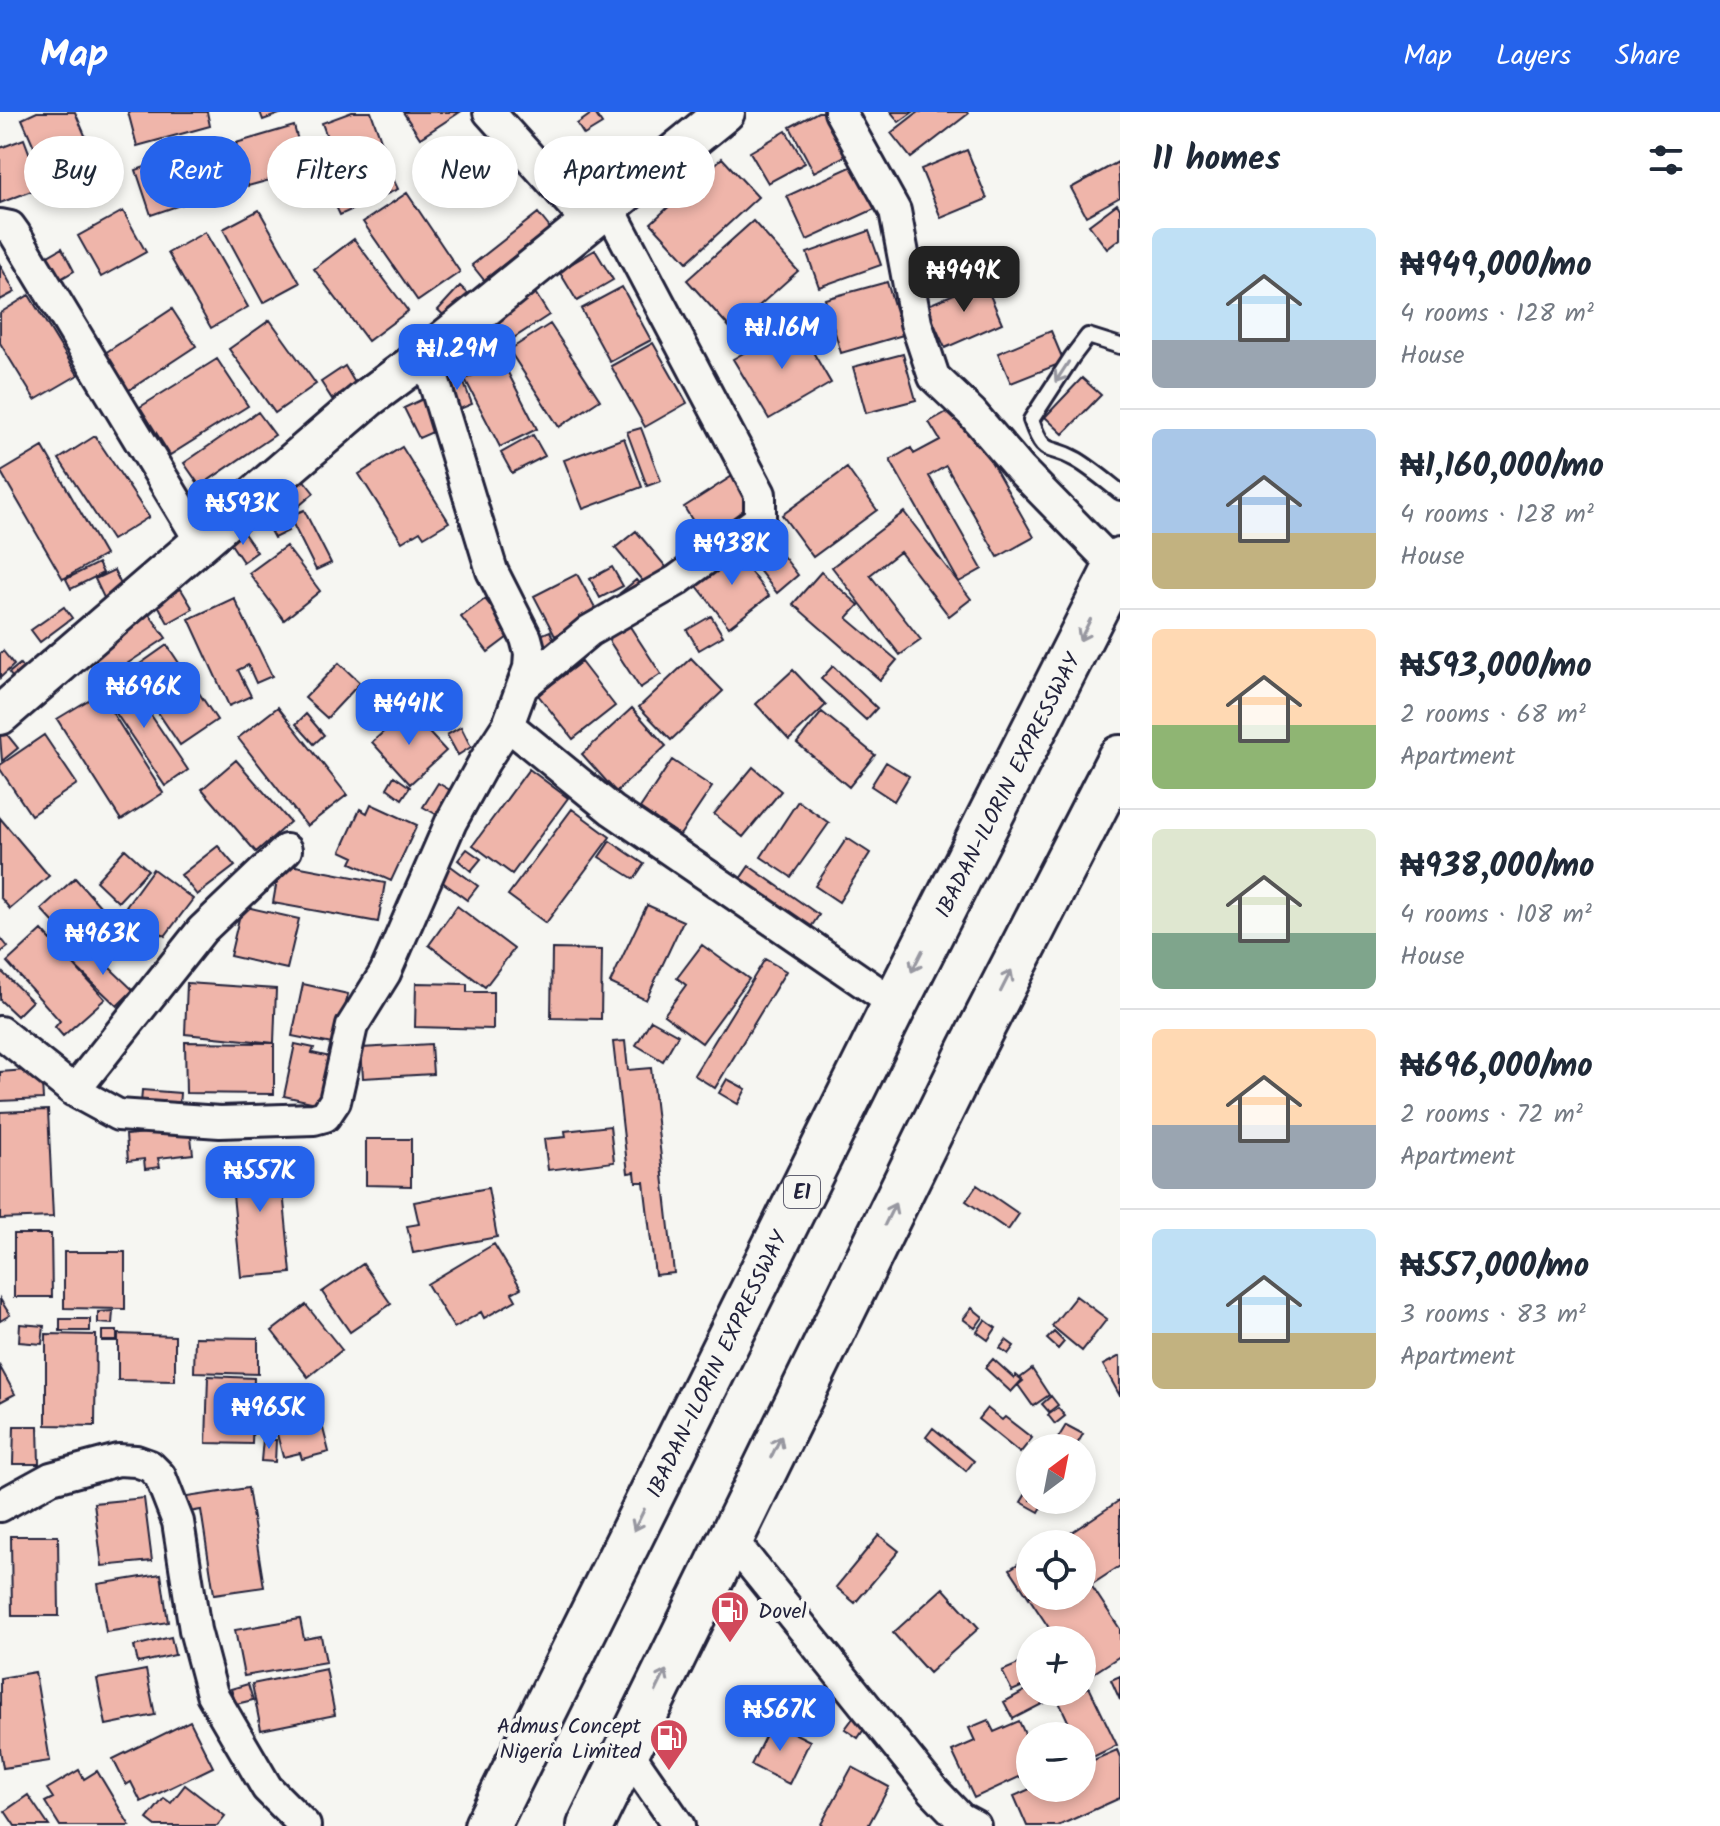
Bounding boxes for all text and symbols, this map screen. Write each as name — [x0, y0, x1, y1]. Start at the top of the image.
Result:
text: Map — [40, 26, 109, 86]
text: Map — [1403, 34, 1452, 79]
text: Layers — [1496, 34, 1571, 79]
text: Share — [1615, 34, 1680, 79]
text: 11 homes — [1152, 133, 1281, 187]
chip: Buy — [24, 136, 124, 208]
chip: Rent — [140, 136, 251, 208]
chip: Filters — [267, 136, 396, 208]
chip: New — [412, 136, 518, 208]
chip: Apartment — [534, 136, 715, 208]
icon: filters — [1644, 138, 1688, 182]
text: ₦949,000/mo — [1400, 239, 1592, 293]
pin: ₦949K — [908, 246, 1020, 314]
text: ₦949K — [927, 251, 1001, 293]
icon: home — [1216, 260, 1312, 356]
text: 4 rooms · 128 m² — [1400, 293, 1594, 335]
pin: ₦1.16M — [717, 303, 847, 371]
text: ₦1.16M — [745, 308, 819, 350]
pin: ₦1.29M — [392, 324, 522, 392]
text: ₦1.29M — [417, 329, 497, 371]
text: House — [1400, 335, 1464, 377]
one-way arrow — [1053, 360, 1069, 383]
text: ₦1,160,000/mo — [1400, 440, 1604, 494]
icon: home — [1216, 461, 1312, 557]
pin: ₦593K — [187, 479, 299, 547]
text: ₦593K — [206, 484, 280, 526]
text: 4 rooms · 128 m² — [1400, 494, 1594, 536]
pin: ₦938K — [676, 519, 788, 587]
text: ₦938K — [693, 524, 771, 566]
text: House — [1400, 536, 1464, 578]
one-way arrow — [1077, 617, 1093, 641]
text: ₦593,000/mo — [1400, 640, 1592, 694]
street label: IBADAN-ILORIN EXPRESSWAY — [927, 646, 1092, 925]
icon: home — [1216, 661, 1312, 757]
pin: ₦696K — [88, 662, 200, 730]
text: ₦696K — [106, 667, 182, 709]
pin: ₦441K — [353, 679, 465, 747]
text: ₦441K — [374, 684, 444, 726]
text: 2 rooms · 68 m² — [1400, 694, 1586, 736]
text: Apartment — [1400, 736, 1515, 778]
text: ₦938,000/mo — [1400, 840, 1595, 894]
icon: home — [1216, 861, 1312, 957]
text: 4 rooms · 108 m² — [1400, 894, 1592, 936]
pin: ₦963K — [47, 909, 159, 977]
text: ₦963K — [65, 914, 141, 956]
text: House — [1400, 936, 1464, 978]
one-way arrow — [908, 949, 924, 973]
one-way arrow — [998, 969, 1014, 993]
text: ₦696,000/mo — [1400, 1040, 1593, 1094]
icon: home — [1216, 1061, 1312, 1157]
text: 2 rooms · 72 m² — [1400, 1094, 1583, 1136]
text: Apartment — [1400, 1136, 1515, 1178]
pin: ₦557K — [204, 1146, 316, 1214]
text: ₦557K — [223, 1151, 297, 1193]
road number: E1 — [784, 1176, 820, 1208]
one-way arrow — [883, 1202, 898, 1226]
street label: IBADAN-ILORIN EXPRESSWAY — [638, 1224, 799, 1505]
text: ₦557,000/mo — [1400, 1240, 1589, 1294]
icon: home — [1216, 1261, 1312, 1357]
text: 3 rooms · 83 m² — [1400, 1294, 1586, 1336]
text: Apartment — [1400, 1336, 1515, 1378]
pin: ₦965K — [213, 1383, 325, 1451]
text: ₦965K — [232, 1388, 306, 1430]
north arrow — [1016, 1434, 1096, 1514]
map controls — [1016, 1434, 1096, 1802]
one-way arrow — [769, 1436, 784, 1460]
one-way arrow — [631, 1508, 646, 1532]
button: locate — [1016, 1530, 1096, 1610]
fuel station icon: Dovel — [709, 1589, 751, 1644]
place label: Dovel — [758, 1595, 807, 1630]
button: + — [1016, 1626, 1096, 1706]
one-way arrow — [654, 1669, 669, 1693]
pin: ₦567K — [724, 1685, 836, 1753]
text: ₦567K — [743, 1690, 817, 1732]
place label: Admus Concept Nigeria Limited — [497, 1710, 642, 1770]
fuel station icon: Admus Concept Nigeria Limited — [648, 1717, 690, 1772]
button: − — [1016, 1722, 1096, 1802]

